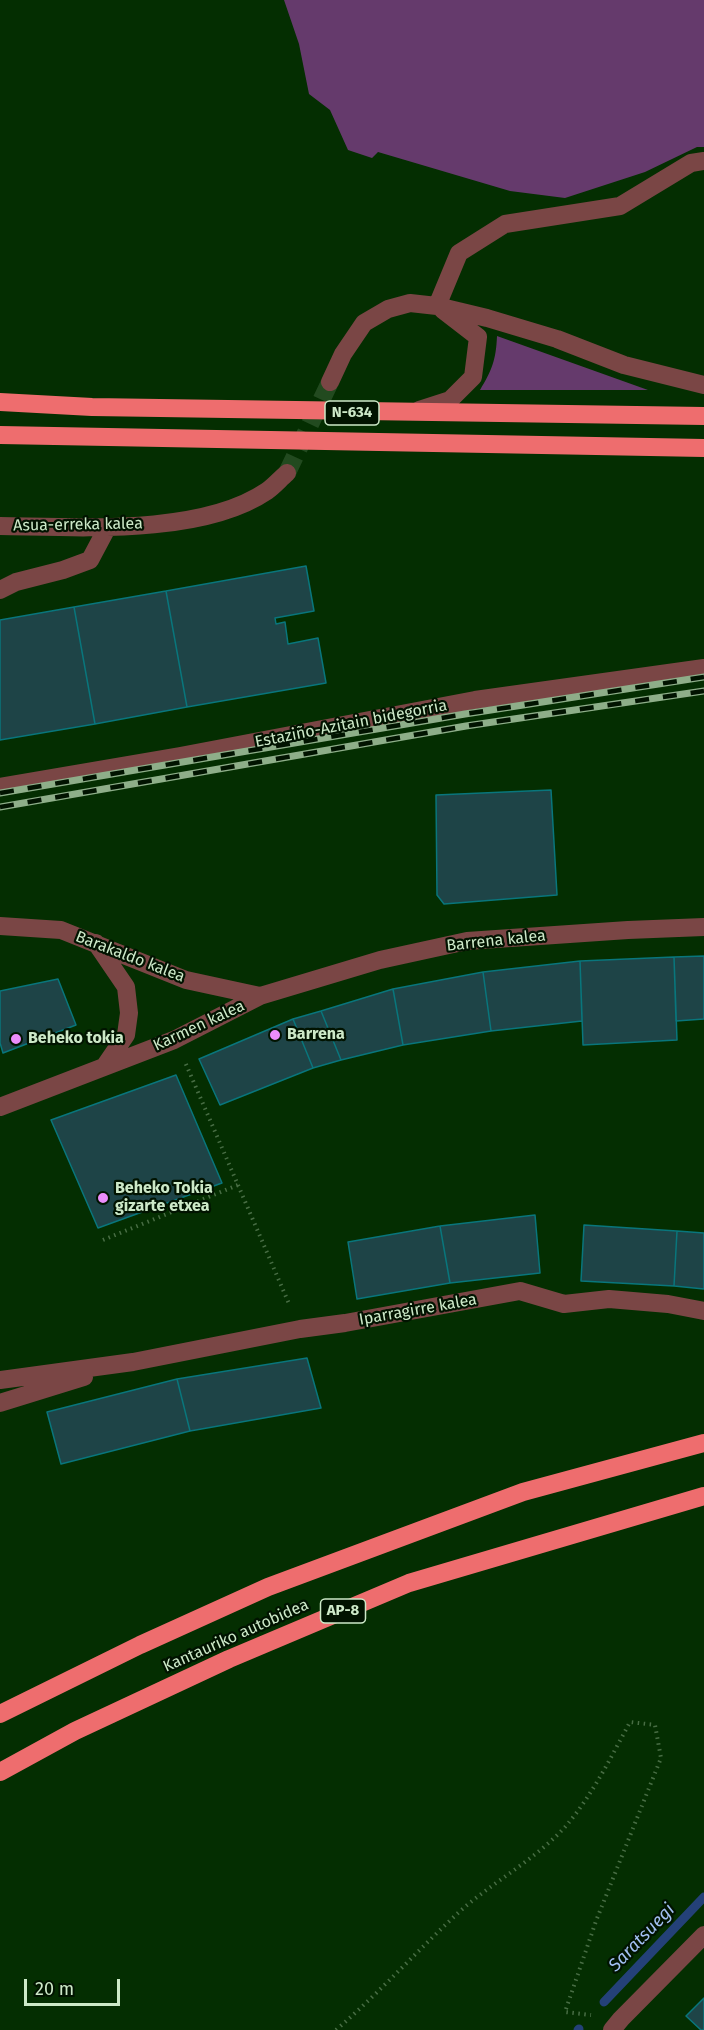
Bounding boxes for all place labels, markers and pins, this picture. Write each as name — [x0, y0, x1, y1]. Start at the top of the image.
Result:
place label: Barrena — [287, 1025, 345, 1045]
marker: Barrena — [268, 1028, 282, 1042]
place label: Beheko tokia — [28, 1029, 124, 1049]
marker: Beheko tokia — [9, 1032, 23, 1046]
place label: Beheko Tokia gizarte etxea — [115, 1179, 213, 1217]
marker: Beheko Tokia gizarte etxea — [96, 1191, 110, 1205]

